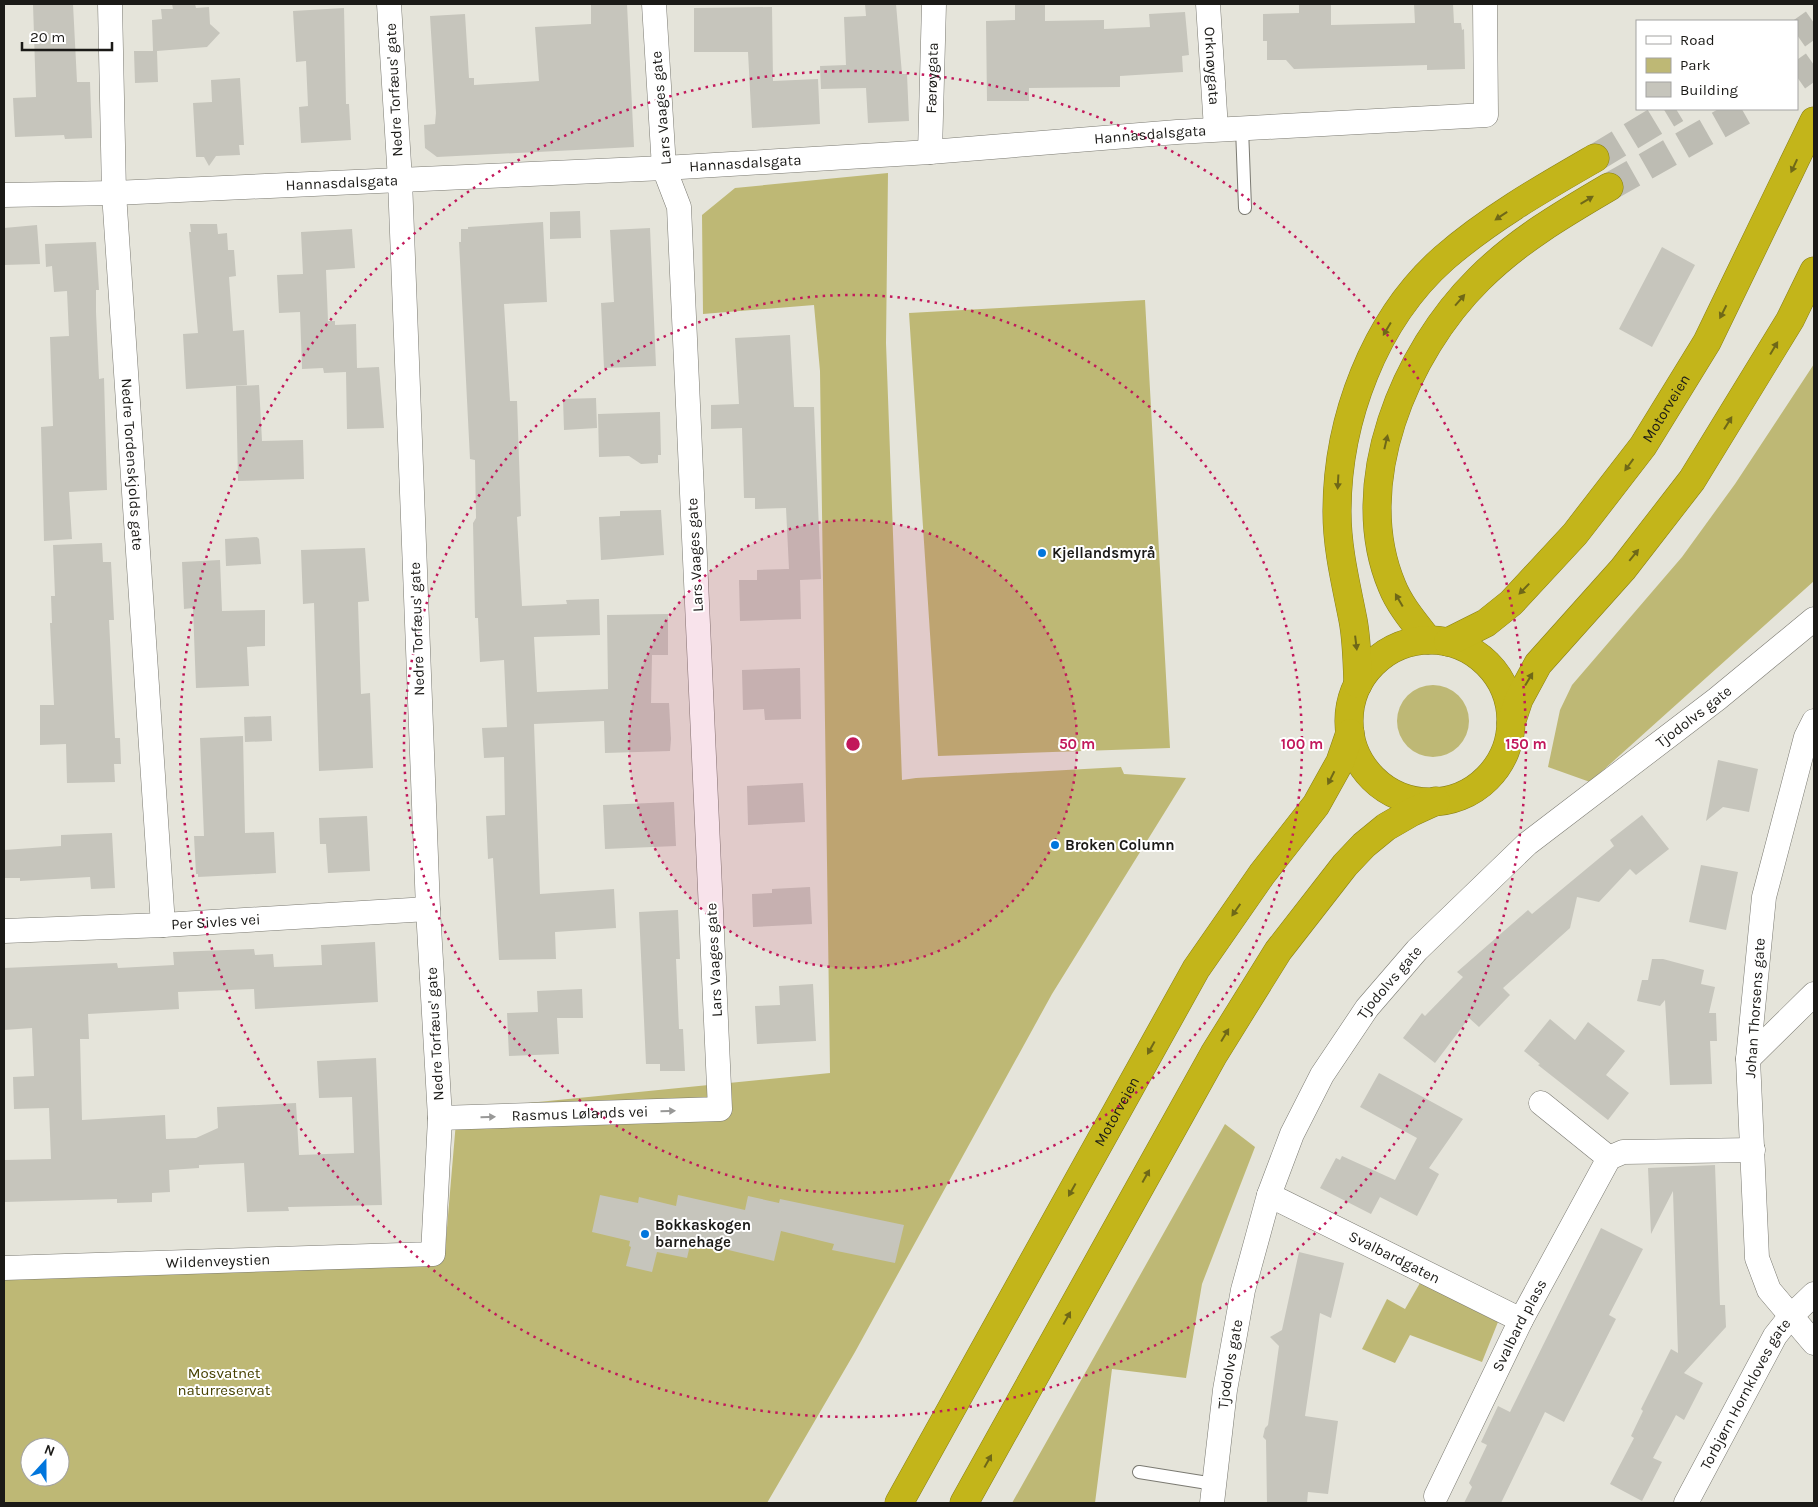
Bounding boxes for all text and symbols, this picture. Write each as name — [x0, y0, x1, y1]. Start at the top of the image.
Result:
scale bar — [22, 20, 112, 52]
legend — [1636, 20, 1798, 110]
street label: Nedre Torfæus' gate — [382, 23, 406, 157]
street label: Orknøygata — [1200, 26, 1223, 106]
text: 20 m — [30, 28, 65, 46]
text: Road — [1680, 31, 1715, 49]
street label: Færøygata — [922, 42, 942, 114]
street label: Lars Vaages gate — [647, 50, 675, 166]
text: Park — [1680, 56, 1710, 74]
text: Building — [1680, 81, 1738, 99]
street label: Hannasdalsgata — [1093, 121, 1207, 148]
street label: Hannasdalsgata — [689, 151, 802, 175]
one-way arrow — [1790, 159, 1798, 173]
street label: Hannasdalsgata — [285, 171, 398, 194]
one-way arrow — [1581, 195, 1594, 204]
one-way arrow — [1495, 211, 1508, 221]
one-way arrow — [1455, 293, 1466, 306]
one-way arrow — [1719, 304, 1727, 319]
one-way arrow — [1383, 322, 1392, 335]
one-way arrow — [1769, 341, 1778, 354]
street label: Motorveien — [1638, 371, 1694, 446]
street label: Nedre Tordenskjolds gate — [117, 377, 147, 551]
one-way arrow — [1724, 416, 1733, 429]
one-way arrow — [1382, 434, 1390, 450]
one-way arrow — [1624, 458, 1634, 472]
one-way arrow — [1333, 474, 1341, 490]
street label: Lars Vaages gate — [683, 497, 707, 613]
place label: Kjellandsmyrå — [1052, 544, 1156, 562]
marker: Kjellandsmyrå — [1036, 547, 1048, 559]
one-way arrow — [1629, 549, 1640, 562]
street label: Nedre Torfæus' gate — [406, 562, 428, 696]
one-way arrow — [1518, 583, 1530, 595]
one-way arrow — [1395, 594, 1404, 607]
one-way arrow — [1352, 635, 1360, 651]
one-way arrow — [1525, 672, 1534, 685]
street label: Tjodolvs gate — [1652, 682, 1735, 751]
centre of rings — [844, 735, 862, 753]
text: 50 m — [1059, 735, 1095, 753]
text: 100 m — [1281, 735, 1323, 753]
text: 150 m — [1505, 735, 1547, 753]
one-way arrow — [1327, 771, 1335, 786]
place label: Broken Column — [1065, 836, 1175, 854]
marker: Broken Column — [1049, 839, 1061, 851]
street label: Lars Vaages gate — [702, 902, 726, 1018]
one-way arrow — [1231, 903, 1241, 917]
street label: Per Sivles vei — [171, 910, 261, 933]
street label: Johan Thorsens gate — [1741, 937, 1769, 1079]
street label: Tjodolvs gate — [1353, 942, 1426, 1022]
street label: Nedre Torfæus' gate — [423, 967, 447, 1101]
one-way arrow — [1221, 1028, 1230, 1041]
one-way arrow — [1147, 1041, 1155, 1055]
street label: Motorveien — [1090, 1074, 1143, 1149]
street label: Rasmus Lølands vei — [511, 1102, 649, 1125]
one-way arrow — [661, 1107, 677, 1115]
one-way arrow — [481, 1113, 497, 1121]
one-way arrow — [1142, 1169, 1150, 1184]
one-way arrow — [1068, 1183, 1076, 1197]
place label: Bokkaskogen barnehage — [655, 1216, 751, 1251]
street label: Svalbardgaten — [1346, 1227, 1443, 1287]
marker: Bokkaskogen barnehage — [639, 1228, 651, 1240]
street label: Wildenveystien — [165, 1250, 271, 1272]
street label: Svalbard plass — [1489, 1276, 1550, 1374]
one-way arrow — [1063, 1311, 1071, 1326]
street label: Torbjørn Hornkloves gate — [1696, 1315, 1794, 1473]
street label: Tjodolvs gate — [1214, 1318, 1247, 1410]
park label: Mosvatnet naturreservat — [177, 1364, 271, 1399]
north arrow — [20, 1437, 70, 1487]
text: N — [42, 1441, 57, 1460]
one-way arrow — [984, 1453, 992, 1468]

